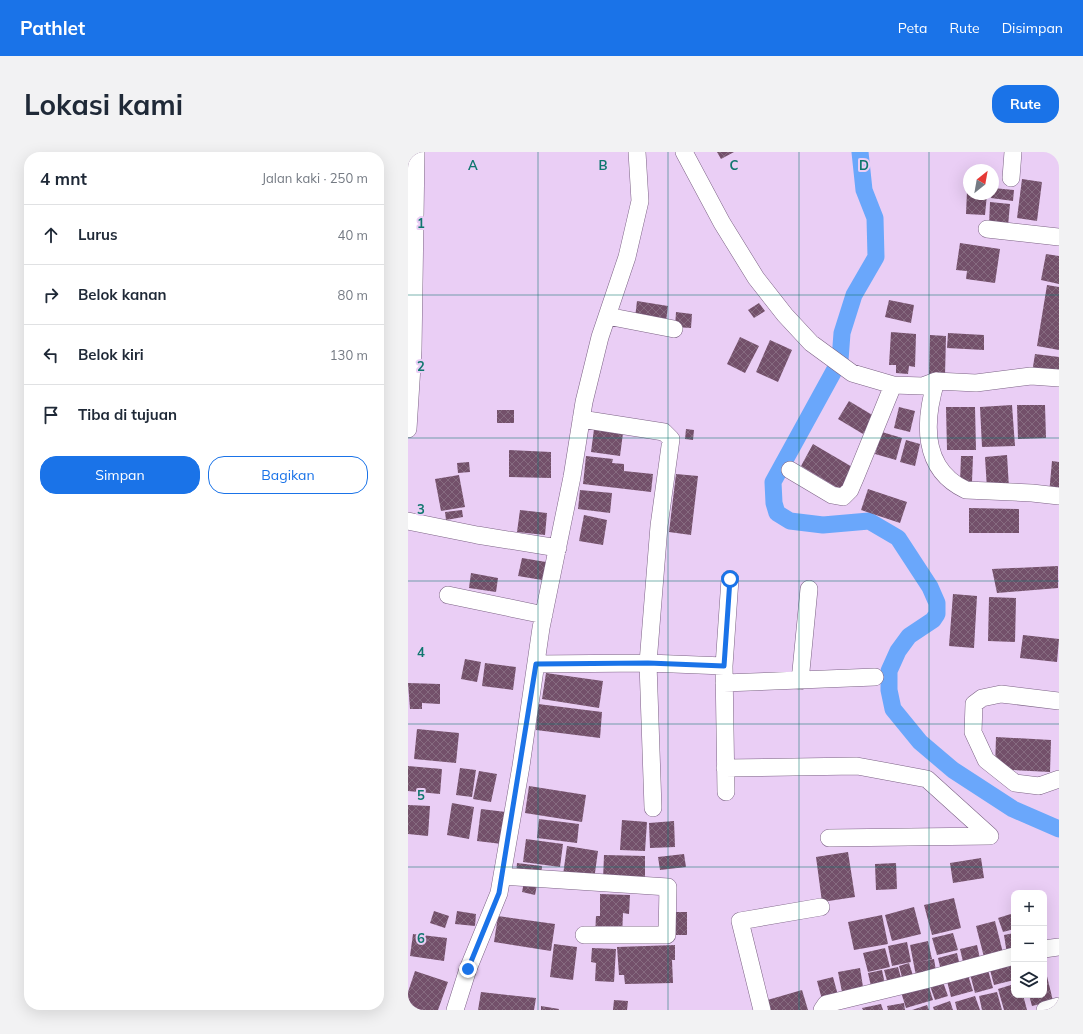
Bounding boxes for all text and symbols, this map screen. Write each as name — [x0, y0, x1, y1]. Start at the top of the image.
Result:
text: Pathlet — [20, 16, 85, 40]
text: Peta — [898, 19, 927, 37]
text: Rute — [949, 19, 980, 37]
text: Disimpan — [1002, 19, 1063, 37]
button: Rute — [992, 85, 1059, 123]
text: Lokasi kami — [24, 87, 183, 122]
text: A — [468, 157, 478, 173]
text: B — [599, 157, 608, 173]
text: C — [730, 157, 739, 173]
text: D — [859, 157, 869, 173]
north arrow — [963, 164, 999, 200]
text: 4 mnt — [40, 168, 87, 189]
text: Jalan kaki · 250 m — [262, 170, 368, 186]
text: 1 — [417, 215, 425, 231]
icon: ahead — [40, 224, 62, 246]
text: Lurus — [78, 225, 118, 244]
text: 40 m — [338, 227, 368, 243]
icon: right — [40, 284, 62, 306]
text: Belok kanan — [78, 285, 167, 304]
text: 80 m — [338, 287, 368, 303]
icon: left — [40, 344, 62, 366]
text: Belok kiri — [78, 345, 144, 364]
text: 130 m — [330, 347, 368, 363]
text: 2 — [417, 358, 425, 374]
icon: arrive — [40, 404, 62, 426]
text: Tiba di tujuan — [78, 405, 177, 424]
button: Simpan — [40, 456, 200, 494]
button: Bagikan — [208, 456, 368, 494]
text: 3 — [417, 501, 425, 517]
route start — [721, 570, 739, 588]
text: 4 — [417, 644, 425, 660]
text: 5 — [417, 787, 425, 803]
map controls — [1011, 890, 1047, 998]
button: + — [1011, 890, 1047, 926]
button: − — [1011, 926, 1047, 962]
text: 6 — [417, 930, 425, 946]
route end — [459, 960, 477, 978]
button: layers — [1011, 962, 1047, 998]

